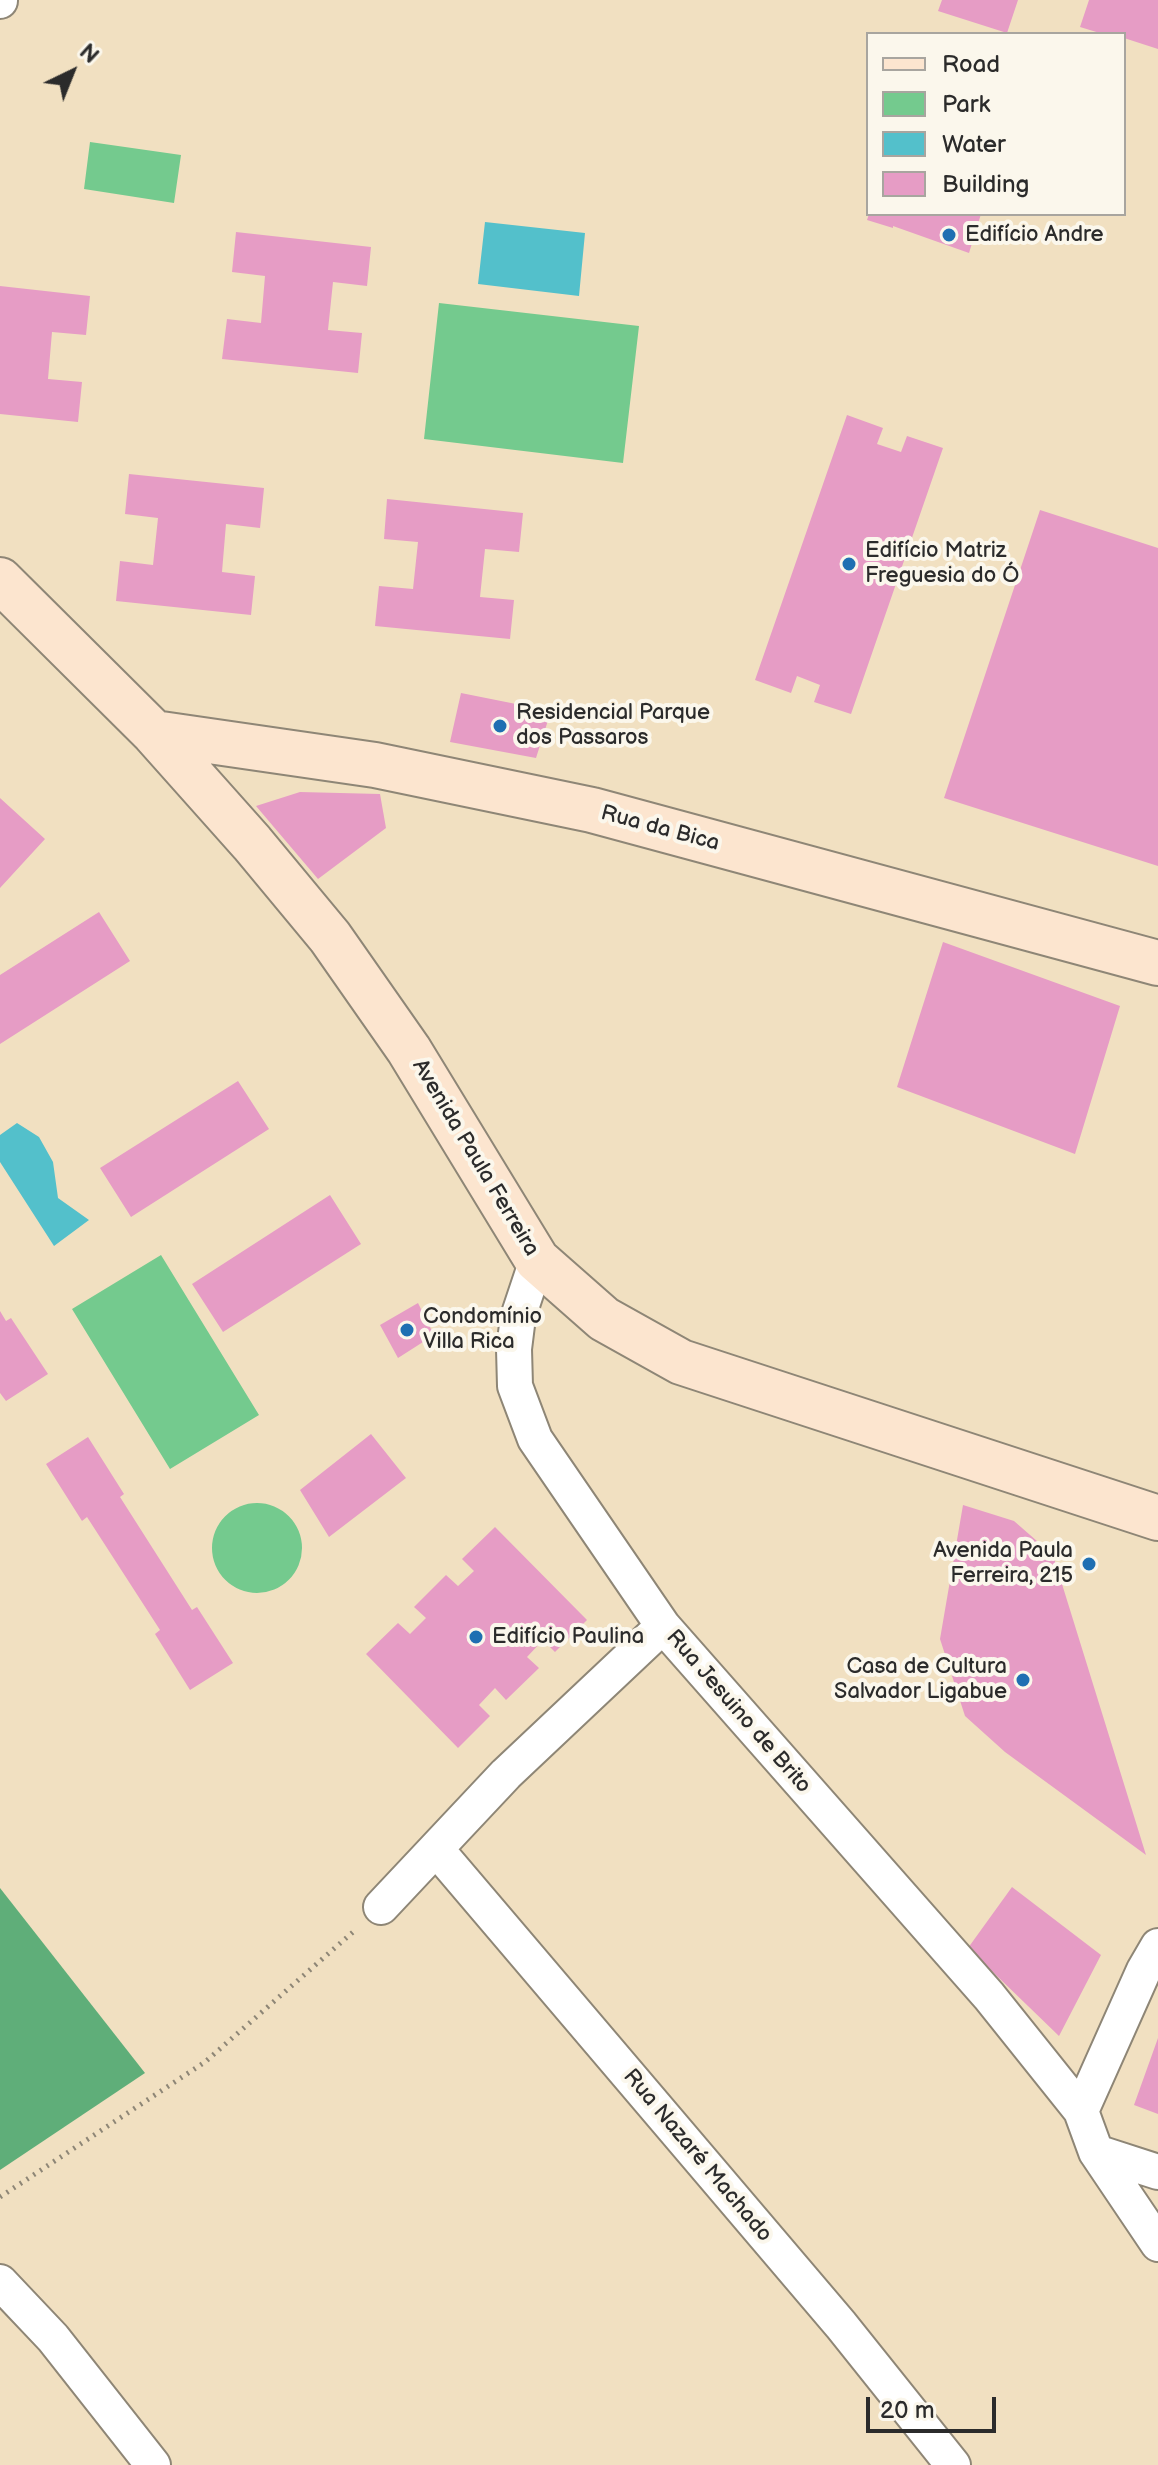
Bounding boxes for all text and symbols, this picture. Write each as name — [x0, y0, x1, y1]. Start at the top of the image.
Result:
north arrow — [32, 32, 112, 112]
legend — [866, 32, 1126, 216]
text: N — [73, 39, 104, 70]
text: Road — [942, 50, 1000, 79]
text: Park — [942, 90, 990, 119]
text: Water — [942, 130, 1006, 159]
text: Building — [942, 170, 1029, 199]
place label: Edifício Andre — [965, 222, 1104, 248]
marker: Edifício Andre — [940, 226, 958, 244]
place label: Edifício Matriz Freguesia do Ó — [865, 538, 1019, 590]
marker: Edifício Matriz Freguesia do Ó — [840, 555, 858, 573]
place label: Residencial Parque dos Passaros — [516, 700, 710, 752]
marker: Residencial Parque dos Passaros — [491, 717, 509, 735]
street label: Rua da Bica — [598, 801, 722, 857]
street label: Avenida Paula Ferreira — [406, 1055, 544, 1261]
place label: Condomínio Villa Rica — [423, 1304, 542, 1356]
marker: Condomínio Villa Rica — [398, 1321, 416, 1339]
place label: Avenida Paula Ferreira, 215 — [933, 1538, 1073, 1590]
marker: Avenida Paula Ferreira, 215 — [1080, 1555, 1098, 1573]
place label: Edifício Paulina — [492, 1624, 644, 1650]
street label: Rua Jesuino de Brito — [660, 1625, 816, 1799]
marker: Edifício Paulina — [467, 1628, 485, 1646]
place label: Casa de Cultura Salvador Ligabue — [834, 1654, 1007, 1706]
marker: Casa de Cultura Salvador Ligabue — [1014, 1671, 1032, 1689]
street label: Rua Nazaré Machado — [617, 2064, 777, 2248]
scale bar — [870, 2381, 1000, 2431]
text: 20 m — [880, 2396, 935, 2425]

